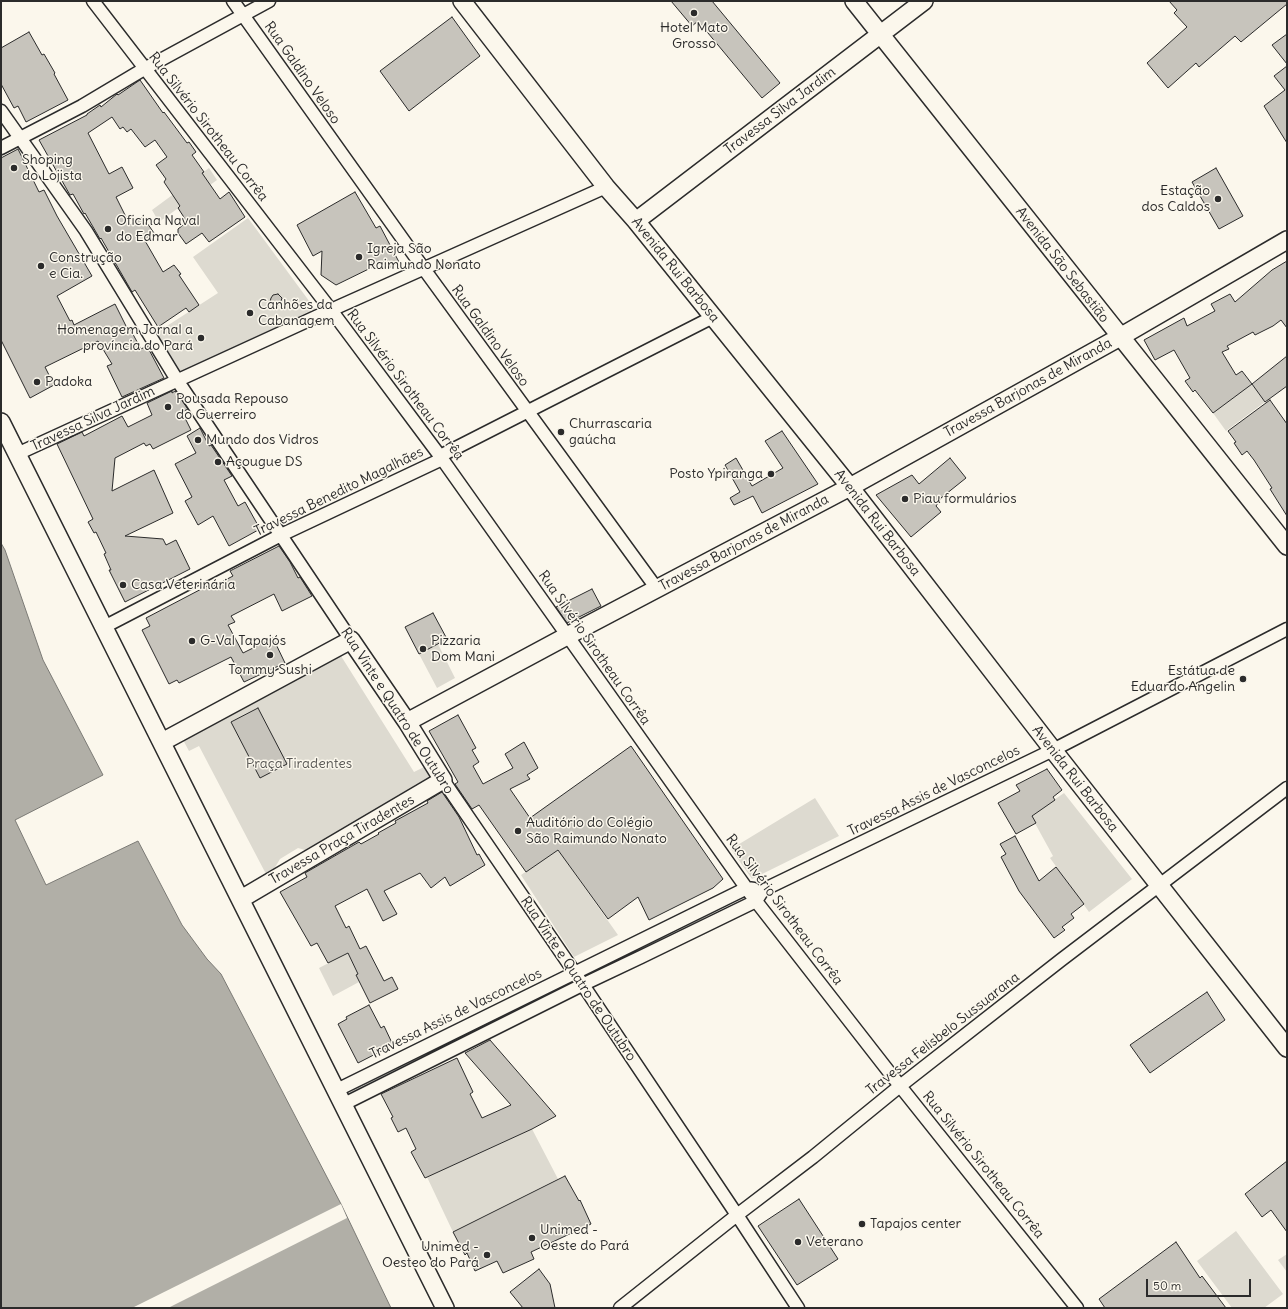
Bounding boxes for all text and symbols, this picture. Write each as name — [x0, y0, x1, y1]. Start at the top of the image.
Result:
marker: Hotel Mato Grosso — [689, 8, 699, 18]
street label: Rua Galdino Veloso — [260, 19, 344, 127]
place label: Hotel Mato Grosso — [660, 20, 728, 52]
street label: Rua Silvério Sirotheau Corrêa — [145, 49, 271, 205]
street label: Travessa Silva Jardim — [721, 64, 839, 158]
place label: Shoping do Lojista — [22, 152, 82, 184]
marker: Shoping do Lojista — [9, 163, 19, 173]
place label: Estação dos Caldos — [1141, 183, 1210, 216]
marker: Estação dos Caldos — [1213, 194, 1223, 204]
street label: Avenida São Sebastião — [1012, 204, 1112, 326]
place label: Oficina Naval do Edmar — [116, 213, 200, 246]
street label: Avenida Rui Barbosa — [627, 214, 723, 326]
marker: Oficina Naval do Edmar — [103, 224, 113, 234]
place label: Igreja São Raimundo Nonato — [367, 241, 481, 274]
place label: Construção e Cia. — [49, 250, 122, 282]
marker: Igreja São Raimundo Nonato — [354, 252, 364, 262]
marker: Construção e Cia. — [36, 261, 46, 271]
street label: Rua Galdino Veloso — [448, 282, 532, 390]
place label: Canhões da Cabanagem — [258, 297, 334, 330]
street label: Rua Silvério Sirotheau Corrêa — [343, 306, 467, 464]
marker: Canhões da Cabanagem — [245, 308, 255, 318]
place label: Homenagem Jornal a província do Pará — [57, 322, 193, 354]
marker: Homenagem Jornal a província do Pará — [196, 333, 206, 343]
street label: Travessa Barjonas de Miranda — [941, 335, 1115, 441]
place label: Padoka — [45, 374, 92, 390]
marker: Padoka — [32, 377, 42, 387]
street label: Travessa Silva Jardim — [28, 383, 158, 455]
place label: Pousada Repouso do Guerreiro — [176, 391, 288, 424]
marker: Pousada Repouso do Guerreiro — [163, 402, 173, 412]
place label: Churrascaria gaúcha — [569, 416, 652, 448]
marker: Churrascaria gaúcha — [556, 427, 566, 437]
place label: Mundo dos Vidros — [206, 432, 319, 448]
marker: Mundo dos Vidros — [193, 435, 203, 445]
street label: Travessa Benedito Magalhães — [252, 444, 426, 540]
place label: Açougue DS — [226, 454, 302, 470]
marker: Açougue DS — [213, 457, 223, 467]
place label: Posto Ypiranga — [669, 466, 763, 482]
street label: Avenida Rui Barbosa — [830, 466, 924, 580]
marker: Posto Ypiranga — [766, 469, 776, 479]
street label: Travessa Barjonas de Miranda — [656, 491, 832, 595]
place label: Piau formulários — [913, 491, 1017, 507]
marker: Piau formulários — [900, 494, 910, 504]
street label: Rua Silvério Sirotheau Corrêa — [534, 568, 654, 728]
place label: Casa Veterinária — [131, 577, 235, 593]
marker: Casa Veterinária — [118, 580, 128, 590]
street label: Rua Vinte e Quatro de Outubro — [337, 625, 457, 797]
place label: G-Val Tapajós — [200, 633, 286, 649]
place label: Pizzaria Dom Mani — [431, 633, 495, 666]
marker: G-Val Tapajós — [187, 636, 197, 646]
marker: Pizzaria Dom Mani — [418, 644, 428, 654]
marker: Tommy Sushi — [265, 650, 275, 660]
place label: Tommy Sushi — [228, 662, 312, 678]
place label: Estátua de Eduardo Angelin — [1131, 663, 1235, 696]
marker: Estátua de Eduardo Angelin — [1238, 674, 1248, 684]
street label: Avenida Rui Barbosa — [1028, 722, 1122, 836]
street label: Travessa Assis de Vasconcelos — [845, 742, 1023, 840]
park label: Praça Tiradentes — [246, 756, 352, 772]
street label: Travessa Praça Tiradentes — [266, 792, 418, 888]
place label: Auditório do Colégio São Raimundo Nonato — [526, 815, 667, 848]
marker: Auditório do Colégio São Raimundo Nonato — [513, 826, 523, 836]
street label: Rua Silvério Sirotheau Corrêa — [722, 831, 846, 989]
street label: Rua Vinte e Quatro de Outubro — [517, 894, 639, 1064]
street label: Travessa Assis de Vasconcelos — [367, 965, 545, 1063]
street label: Travessa Felisbelo Sussuarana — [863, 969, 1023, 1099]
street label: Rua Silvério Sirotheau Corrêa — [918, 1088, 1048, 1242]
place label: Tapajos center — [870, 1216, 961, 1232]
marker: Tapajos center — [857, 1219, 867, 1229]
place label: Unimed - Oeste do Pará — [540, 1222, 629, 1254]
marker: Unimed - Oeste do Pará — [527, 1233, 537, 1243]
place label: Veterano — [806, 1234, 863, 1250]
marker: Veterano — [793, 1237, 803, 1247]
place label: Unimed - Oesteo do Pará — [382, 1239, 479, 1272]
marker: Unimed - Oesteo do Pará — [482, 1250, 492, 1260]
scale bar — [1148, 1271, 1253, 1297]
text: 50 m — [1153, 1278, 1181, 1293]

